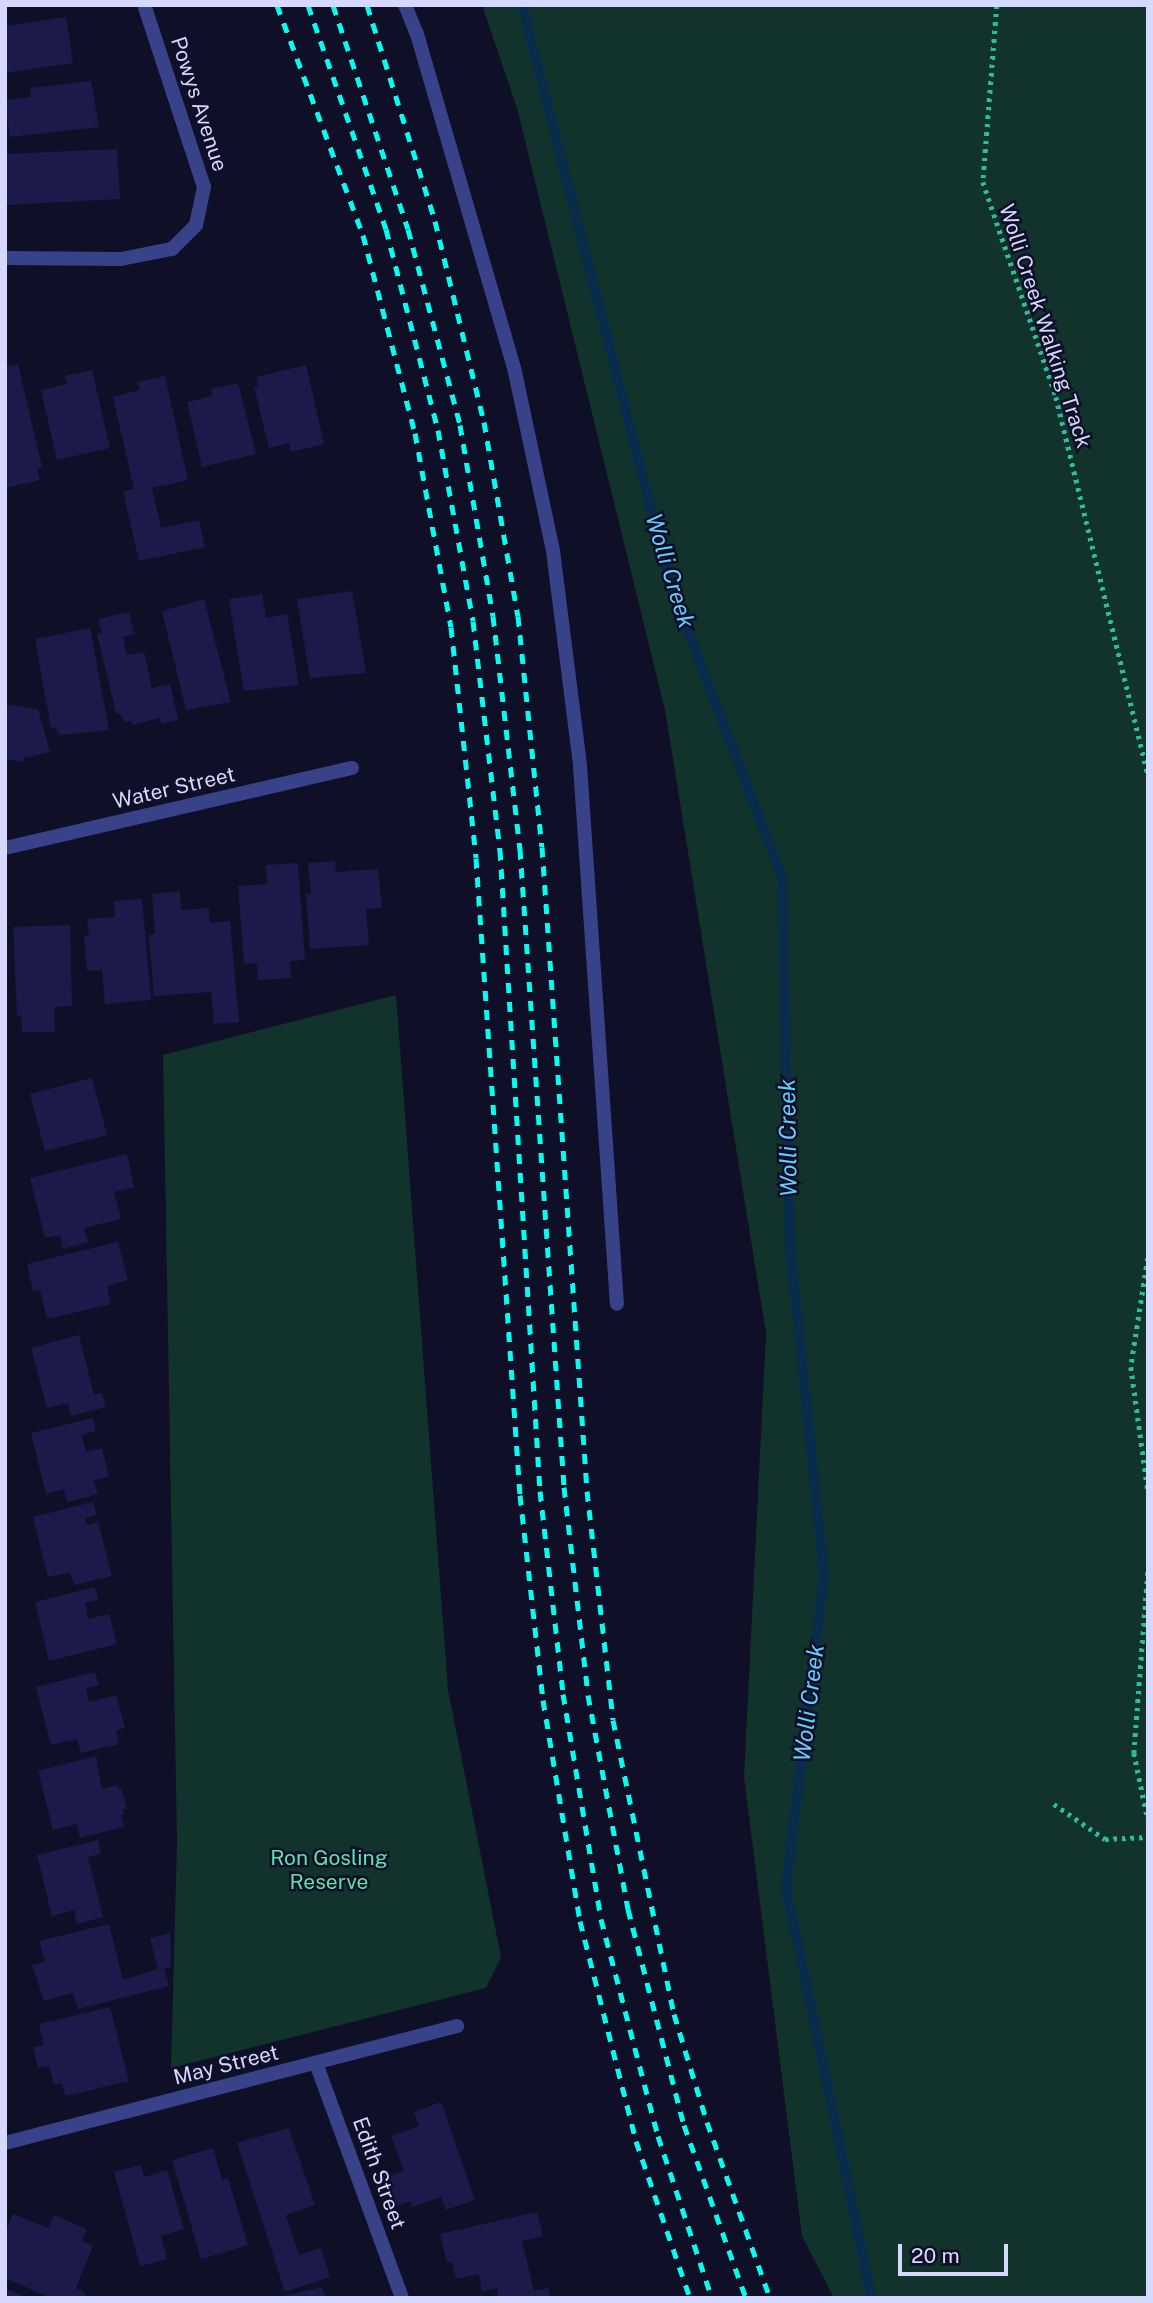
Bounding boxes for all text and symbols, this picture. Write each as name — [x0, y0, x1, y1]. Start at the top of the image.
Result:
street label: Powys Avenue — [165, 33, 233, 175]
street label: Wolli Creek Walking Track — [994, 201, 1096, 451]
water label: Wolli Creek — [640, 511, 700, 631]
street label: Water Street — [110, 762, 238, 814]
water label: Wolli Creek — [773, 1079, 803, 1197]
water label: Wolli Creek — [788, 1643, 830, 1763]
park label: Ron Gosling Reserve — [270, 1845, 388, 1895]
street label: May Street — [171, 2040, 281, 2090]
street label: Edith Street — [347, 2113, 411, 2233]
scale bar — [901, 2230, 1011, 2274]
text: 20 m — [911, 2243, 960, 2268]

